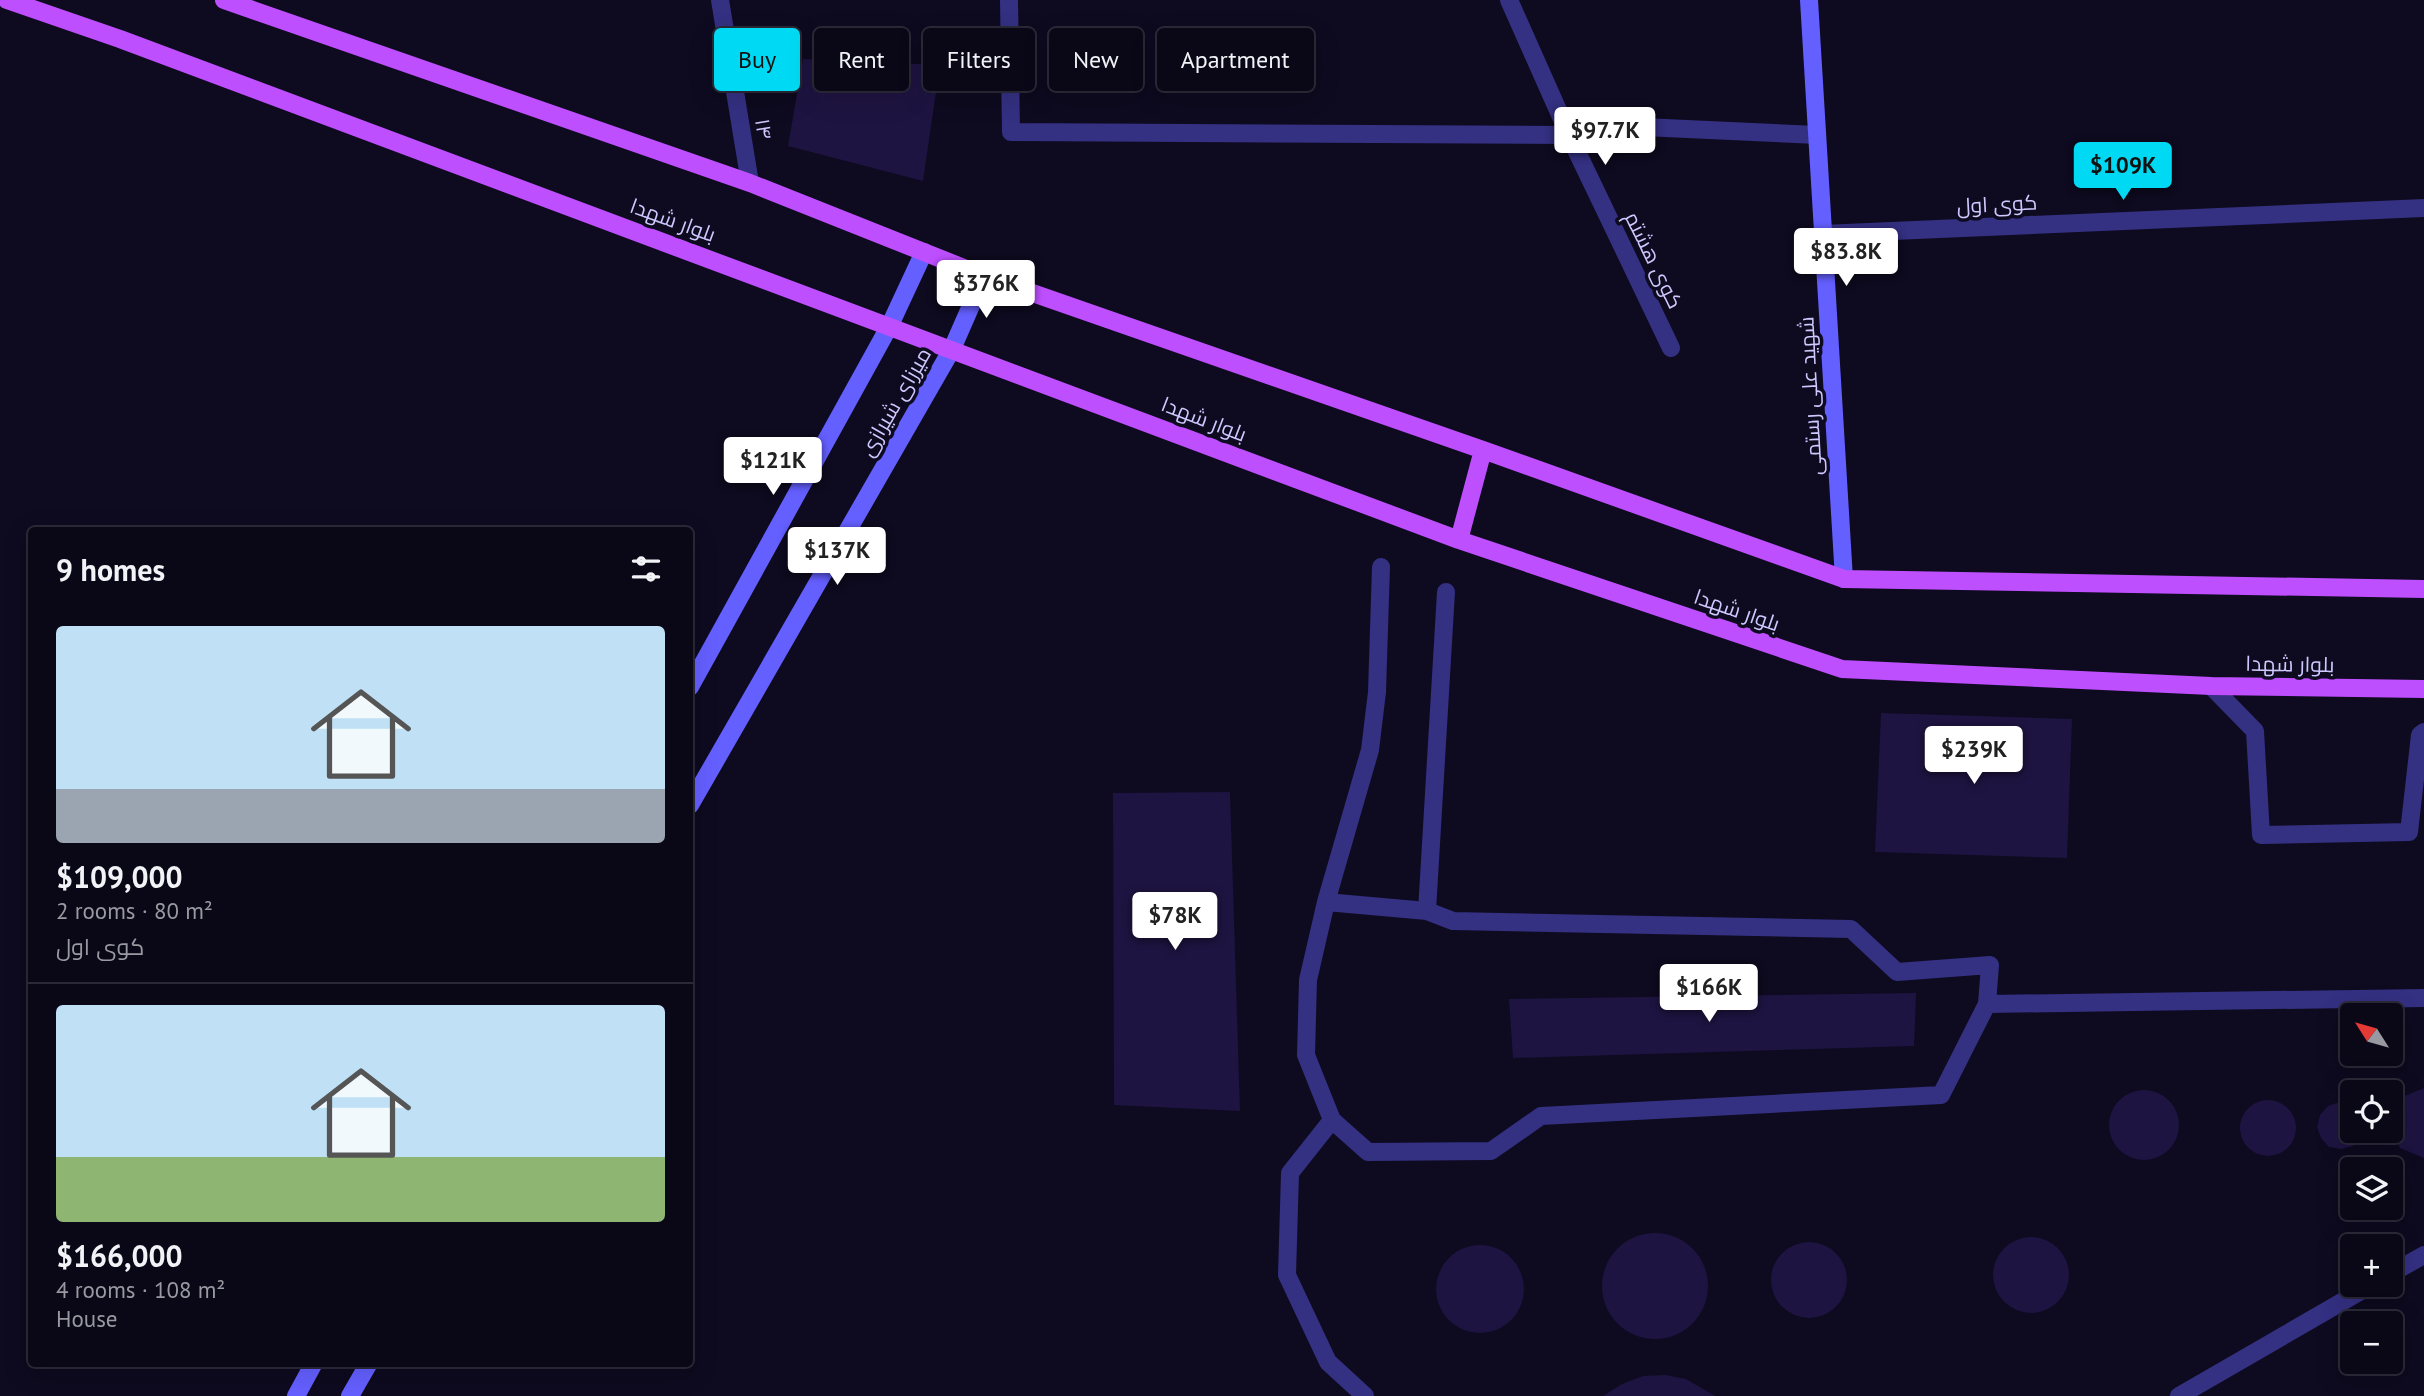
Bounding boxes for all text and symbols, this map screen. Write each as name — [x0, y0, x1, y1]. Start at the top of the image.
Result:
chip: Buy — [714, 28, 800, 91]
chip: Rent — [814, 28, 909, 91]
chip: Filters — [923, 28, 1035, 91]
chip: New — [1049, 28, 1143, 91]
chip: Apartment — [1157, 28, 1314, 91]
pin: $97.7K — [1548, 108, 1662, 167]
text: $97.7K — [1570, 115, 1640, 144]
street label: ۱۴ — [749, 117, 779, 141]
pin: $109K — [2074, 142, 2172, 202]
text: $109K — [2090, 150, 2156, 179]
street label: کوی اول — [1956, 188, 2038, 220]
street label: بلوار شهدا — [627, 192, 719, 248]
street label: کوی هشتم — [1618, 207, 1689, 313]
pin: $83.8K — [1789, 229, 1903, 288]
text: $83.8K — [1810, 236, 1882, 265]
pin: $376K — [937, 260, 1035, 320]
text: $376K — [953, 268, 1019, 297]
street label: شهید علی رستمی — [1792, 316, 1828, 476]
street label: میرزای شیرازی — [853, 343, 937, 461]
street label: بلوار شهدا — [1158, 390, 1250, 448]
pin: $121K — [724, 438, 822, 497]
text: $121K — [740, 445, 806, 474]
pin: $137K — [788, 528, 886, 587]
text: $137K — [804, 535, 870, 564]
text: 9 homes — [56, 550, 165, 589]
icon: filters — [627, 550, 665, 588]
street label: بلوار شهدا — [1690, 583, 1784, 637]
street label: بلوار شهدا — [2245, 650, 2335, 678]
icon: home — [298, 671, 424, 797]
pin: $239K — [1925, 726, 2023, 786]
text: $239K — [1941, 734, 2007, 763]
text: $109,000 — [56, 857, 183, 896]
pin: $78K — [1134, 892, 1216, 952]
text: 2 rooms · 80 m² — [56, 896, 213, 925]
text: $78K — [1148, 900, 1202, 929]
text: کوی اول — [56, 932, 144, 961]
pin: $166K — [1660, 964, 1758, 1024]
text: $166K — [1676, 972, 1742, 1001]
north arrow — [2340, 1003, 2403, 1066]
map controls — [2340, 1003, 2403, 1374]
icon: home — [298, 1050, 424, 1176]
button: locate — [2340, 1080, 2403, 1143]
button: layers — [2340, 1157, 2403, 1220]
button: + — [2340, 1234, 2403, 1297]
text: $166,000 — [56, 1236, 183, 1275]
text: 4 rooms · 108 m² — [56, 1275, 225, 1304]
text: House — [56, 1304, 118, 1333]
button: − — [2340, 1311, 2403, 1374]

